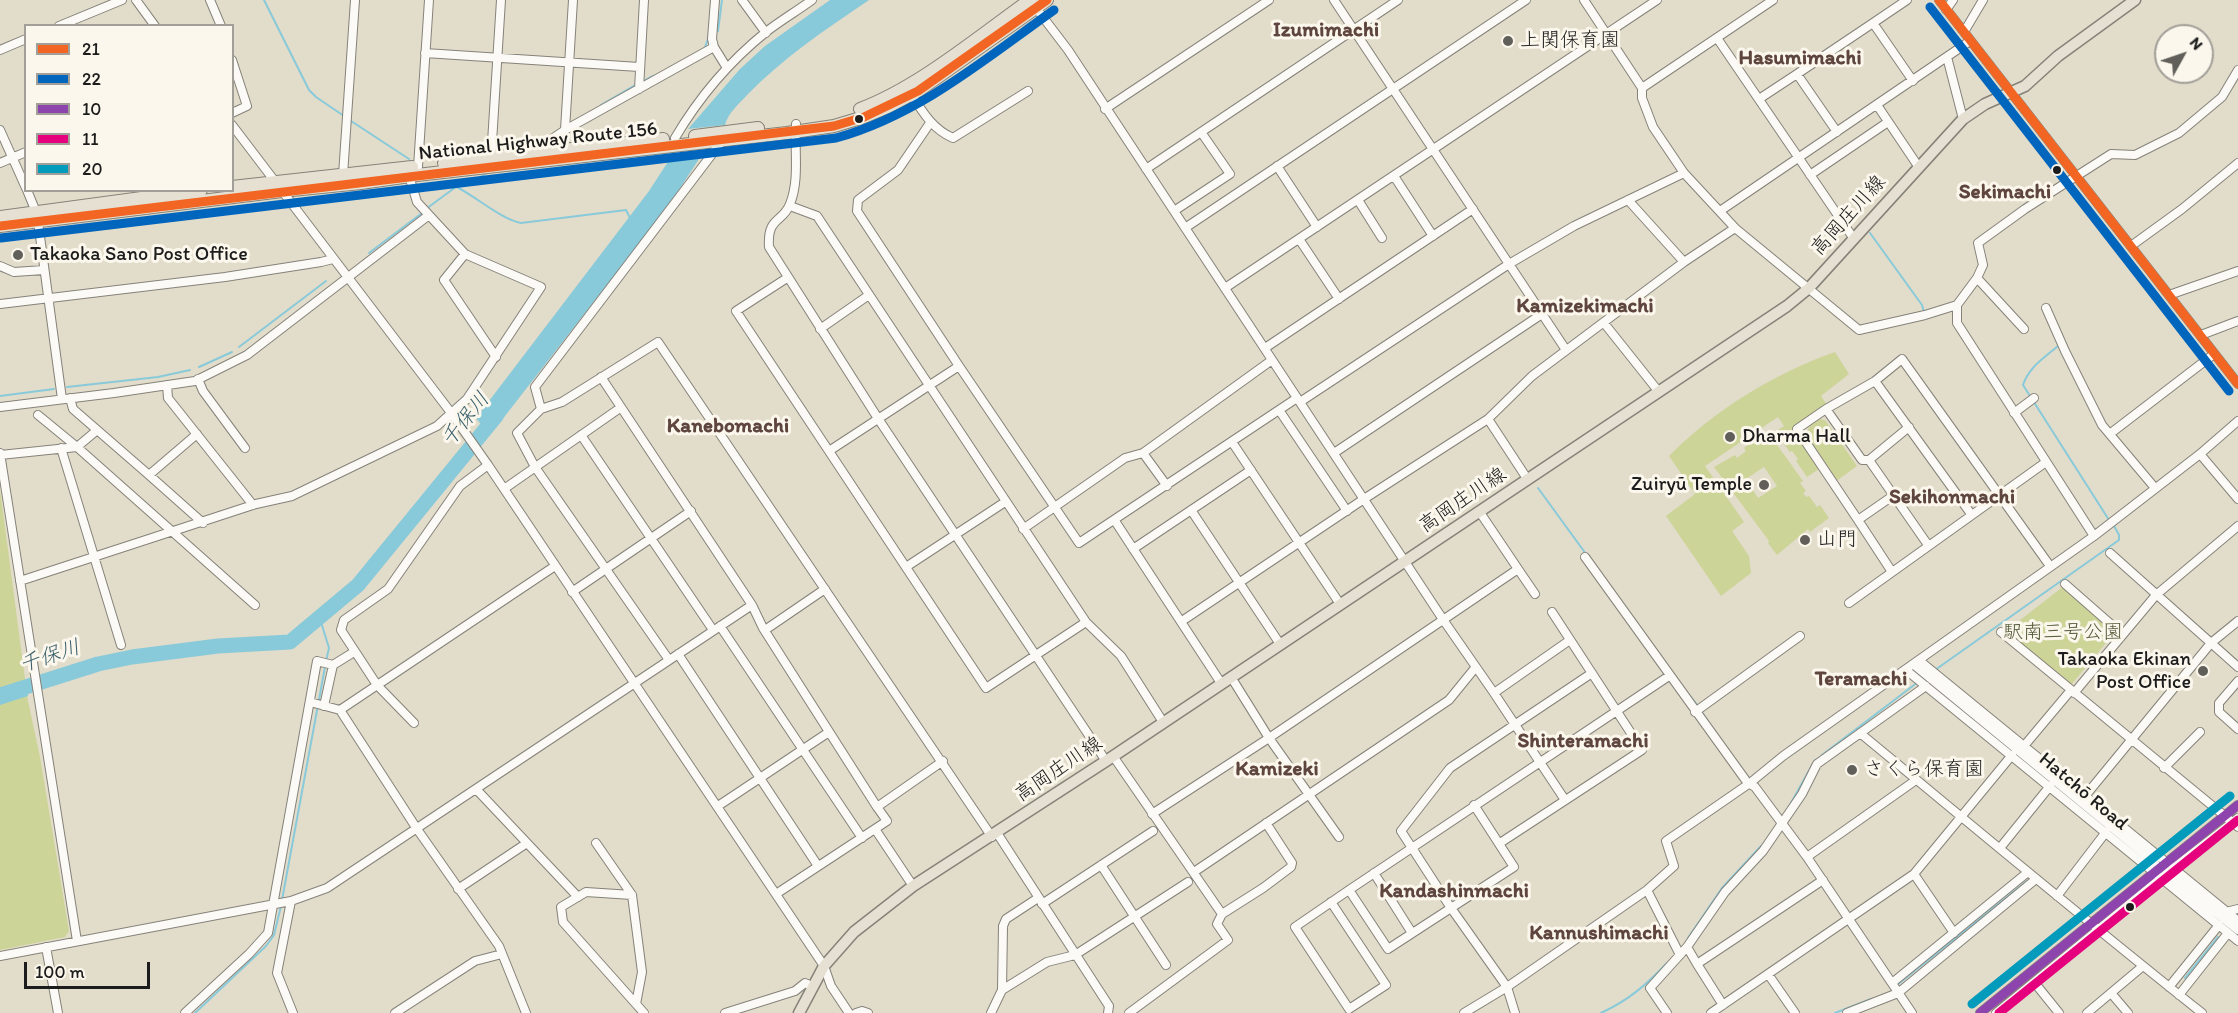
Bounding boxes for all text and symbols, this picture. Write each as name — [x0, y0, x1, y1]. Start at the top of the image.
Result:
district label: Izumimachi — [1273, 18, 1379, 44]
legend — [24, 24, 234, 192]
north arrow — [2154, 24, 2214, 84]
place label: 上関保育園 — [1520, 29, 1620, 53]
text: N — [2186, 33, 2207, 54]
marker: 上関保育園 — [1501, 34, 1515, 48]
text: 21 — [82, 38, 100, 60]
district label: Hasumimachi — [1738, 46, 1862, 72]
text: 22 — [82, 68, 101, 90]
text: 10 — [82, 98, 101, 120]
unlabelled marker — [853, 113, 865, 125]
street label: National Highway Route 156 — [418, 118, 658, 166]
text: 11 — [82, 128, 99, 150]
text: 20 — [82, 158, 103, 180]
unlabelled marker — [2051, 164, 2063, 176]
street label: 高岡庄川線 — [1807, 171, 1891, 261]
district label: Sekimachi — [1959, 180, 2051, 206]
place label: Takaoka Sano Post Office — [30, 243, 248, 267]
marker: Takaoka Sano Post Office — [11, 248, 25, 262]
district label: Kamizekimachi — [1516, 294, 1654, 320]
water label: 千保川 — [436, 388, 496, 452]
district label: Kanebomachi — [667, 414, 789, 440]
place label: Dharma Hall — [1742, 425, 1851, 449]
marker: Dharma Hall — [1723, 430, 1737, 444]
street label: 高岡庄川線 — [1415, 463, 1511, 539]
place label: Zuiryū Temple — [1631, 473, 1752, 497]
marker: Zuiryū Temple — [1757, 478, 1771, 492]
district label: Sekihonmachi — [1889, 485, 2015, 511]
place label: 山門 — [1817, 528, 1857, 552]
marker: 山門 — [1798, 533, 1812, 547]
park label: 駅南三号公園 — [2003, 621, 2123, 645]
water label: 千保川 — [16, 635, 84, 679]
place label: Takaoka Ekinan Post Office — [2058, 648, 2191, 695]
marker: Takaoka Ekinan Post Office — [2196, 664, 2210, 678]
district label: Teramachi — [1815, 667, 1907, 693]
district label: Shinteramachi — [1517, 729, 1649, 755]
street label: 高岡庄川線 — [1011, 732, 1107, 808]
street label: Hatchō Road — [2033, 748, 2133, 836]
district label: Kamizeki — [1235, 757, 1319, 783]
place label: さくら保育園 — [1864, 758, 1984, 782]
marker: さくら保育園 — [1845, 763, 1859, 777]
district label: Kandashinmachi — [1379, 879, 1529, 905]
unlabelled marker — [2124, 901, 2136, 913]
district label: Kannushimachi — [1529, 921, 1669, 947]
scale bar — [27, 950, 153, 988]
text: 100 m — [35, 961, 85, 983]

